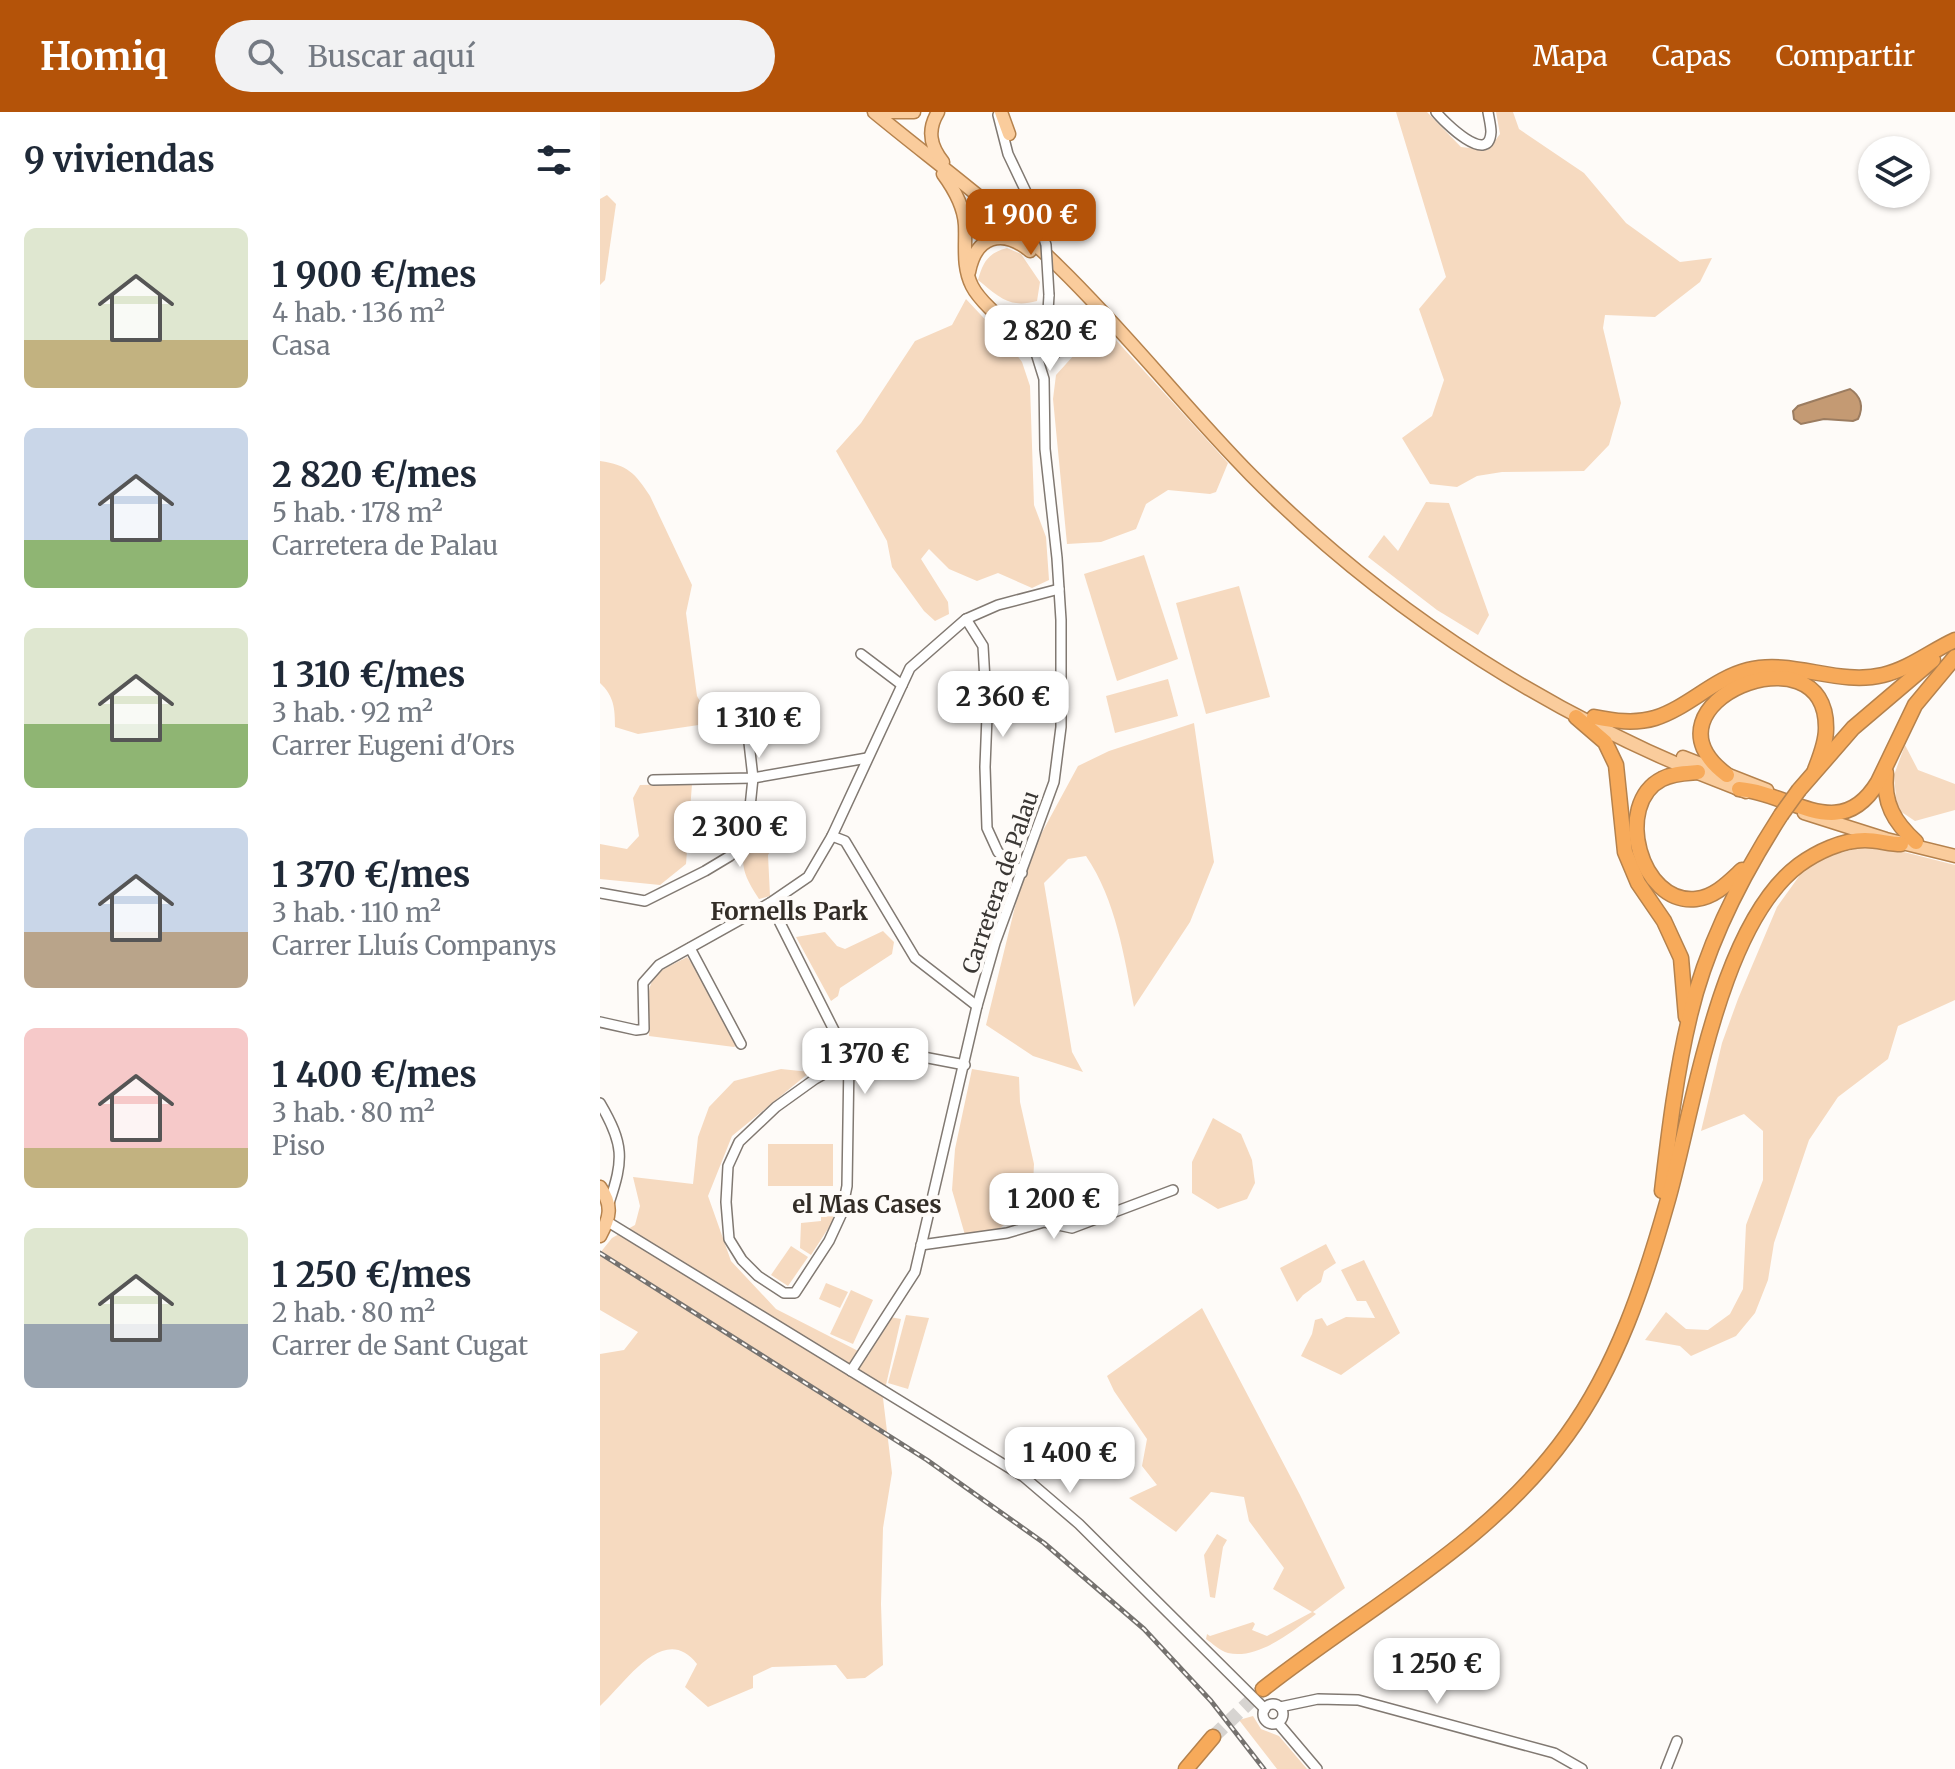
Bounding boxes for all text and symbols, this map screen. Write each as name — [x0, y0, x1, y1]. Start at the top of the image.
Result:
search box — [215, 20, 775, 92]
text: Homiq — [40, 33, 167, 80]
icon: search — [243, 34, 287, 78]
text: Buscar aquí — [307, 37, 475, 75]
text: Mapa — [1533, 38, 1608, 74]
text: Capas — [1652, 38, 1731, 74]
text: Compartir — [1775, 38, 1915, 74]
map controls — [1858, 136, 1930, 208]
button: layers — [1858, 136, 1930, 208]
icon: filters — [532, 138, 576, 182]
text: 9 viviendas — [24, 139, 215, 181]
pin: 1 900 € — [957, 189, 1105, 257]
text: 1 900 € — [984, 198, 1078, 231]
text: 1 900 €/mes — [272, 254, 477, 296]
icon: home — [88, 260, 184, 356]
text: 4 hab. · 136 m² — [272, 296, 445, 329]
pin: 2 820 € — [976, 305, 1124, 373]
text: 2 820 € — [1003, 314, 1097, 347]
text: Casa — [272, 329, 330, 362]
text: 2 820 €/mes — [272, 454, 477, 496]
icon: home — [88, 460, 184, 556]
text: 5 hab. · 178 m² — [272, 496, 443, 529]
text: Carretera de Palau — [272, 529, 498, 562]
text: 1 310 €/mes — [272, 654, 465, 696]
icon: home — [88, 660, 184, 756]
pin: 2 360 € — [929, 671, 1077, 739]
text: 2 360 € — [956, 680, 1050, 713]
pin: 1 310 € — [685, 692, 833, 760]
text: 3 hab. · 92 m² — [272, 696, 433, 729]
text: 1 310 € — [716, 701, 802, 734]
text: Carrer Eugeni d'Ors — [272, 729, 515, 762]
street label: Carretera de Palau — [956, 787, 1044, 977]
pin: 2 300 € — [666, 801, 814, 869]
text: 2 300 € — [692, 810, 788, 843]
text: 1 370 €/mes — [272, 854, 470, 896]
icon: home — [88, 860, 184, 956]
text: 3 hab. · 110 m² — [272, 896, 441, 929]
district label: Fornells Park — [710, 896, 868, 927]
text: Carrer Lluís Companys — [272, 929, 556, 962]
pin: 1 370 € — [791, 1028, 939, 1096]
text: 1 370 € — [820, 1037, 910, 1070]
text: 1 400 €/mes — [272, 1054, 477, 1096]
icon: home — [88, 1060, 184, 1156]
text: 3 hab. · 80 m² — [272, 1096, 435, 1129]
text: Piso — [272, 1129, 325, 1162]
pin: 1 200 € — [980, 1173, 1128, 1241]
text: 1 200 € — [1007, 1182, 1101, 1215]
district label: el Mas Cases — [792, 1189, 942, 1220]
text: 1 250 €/mes — [272, 1254, 471, 1296]
icon: home — [88, 1260, 184, 1356]
text: 2 hab. · 80 m² — [272, 1296, 435, 1329]
text: Carrer de Sant Cugat — [272, 1329, 528, 1362]
pin: 1 400 € — [996, 1427, 1144, 1495]
text: 1 400 € — [1023, 1436, 1117, 1469]
pin: 1 250 € — [1363, 1638, 1511, 1706]
text: 1 250 € — [1392, 1647, 1482, 1680]

